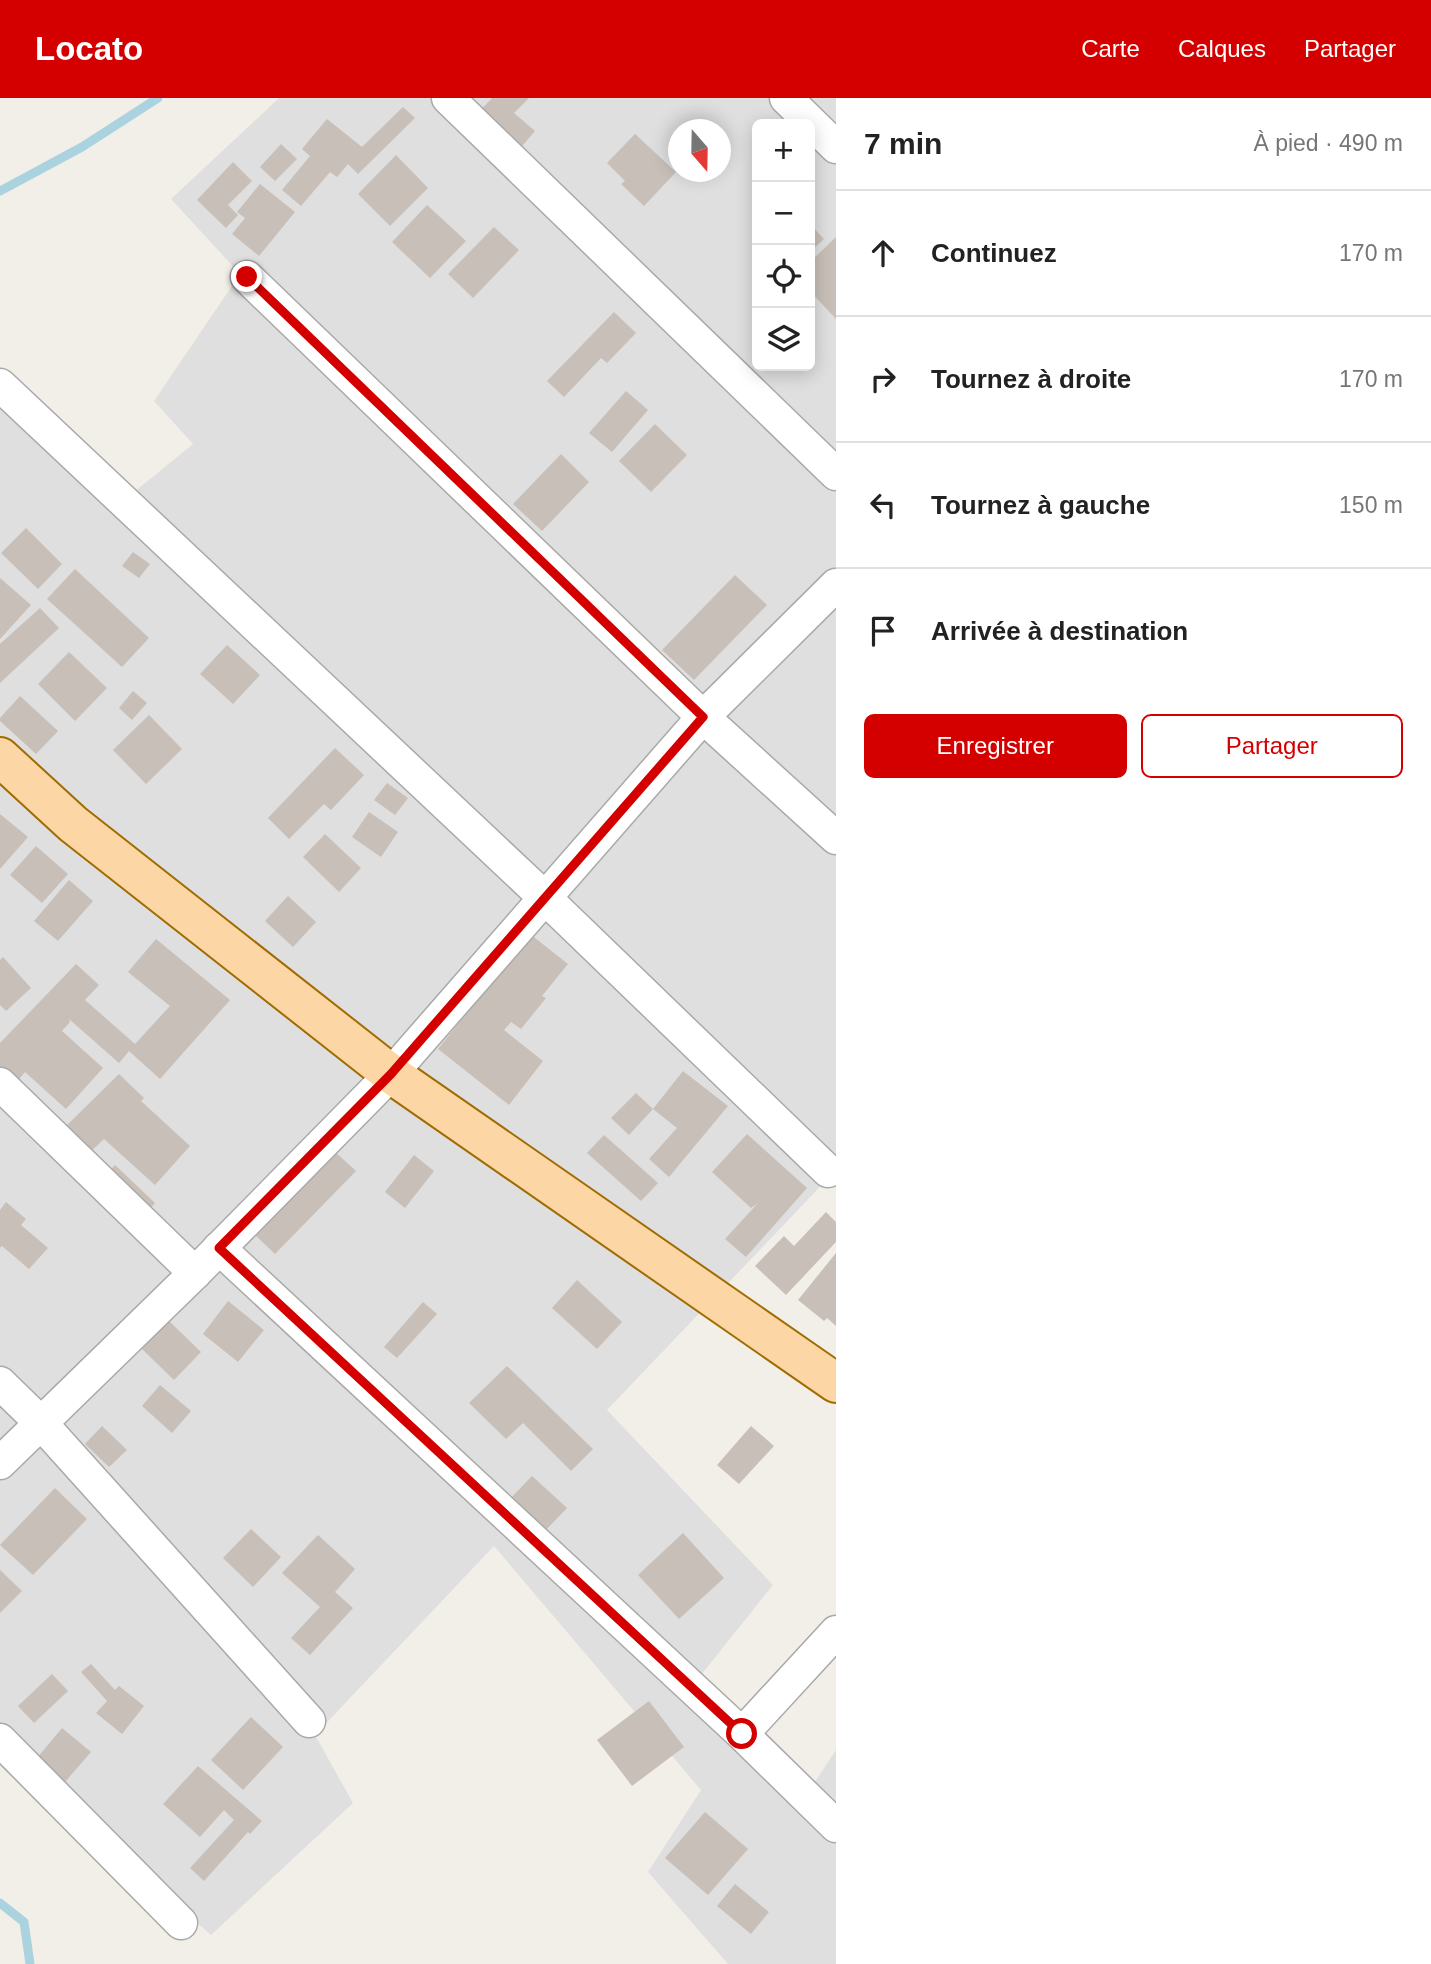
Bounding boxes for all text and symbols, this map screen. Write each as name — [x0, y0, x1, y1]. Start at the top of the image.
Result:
text: Locato — [35, 30, 143, 67]
text: Carte — [1081, 35, 1140, 62]
text: Calques — [1178, 35, 1266, 62]
text: Partager — [1304, 35, 1396, 62]
north arrow — [668, 119, 731, 182]
map controls — [752, 119, 815, 371]
button: + — [752, 119, 815, 182]
text: 7 min — [864, 127, 942, 160]
text: À pied · 490 m — [1253, 130, 1403, 156]
button: − — [752, 182, 815, 245]
icon: ahead — [864, 234, 902, 272]
text: Continuez — [931, 238, 1057, 268]
text: 170 m — [1339, 240, 1403, 266]
button: locate — [752, 245, 815, 308]
route end — [231, 261, 262, 292]
button: layers — [752, 308, 815, 371]
icon: right — [864, 360, 902, 398]
text: Tournez à droite — [931, 364, 1131, 394]
text: 170 m — [1339, 366, 1403, 392]
icon: left — [864, 486, 902, 524]
text: Tournez à gauche — [931, 490, 1150, 520]
text: 150 m — [1339, 492, 1403, 518]
icon: arrive — [864, 612, 902, 650]
text: Arrivée à destination — [931, 616, 1188, 646]
button: Enregistrer — [864, 714, 1127, 778]
button: Partager — [1141, 714, 1403, 778]
route start — [726, 1718, 757, 1749]

